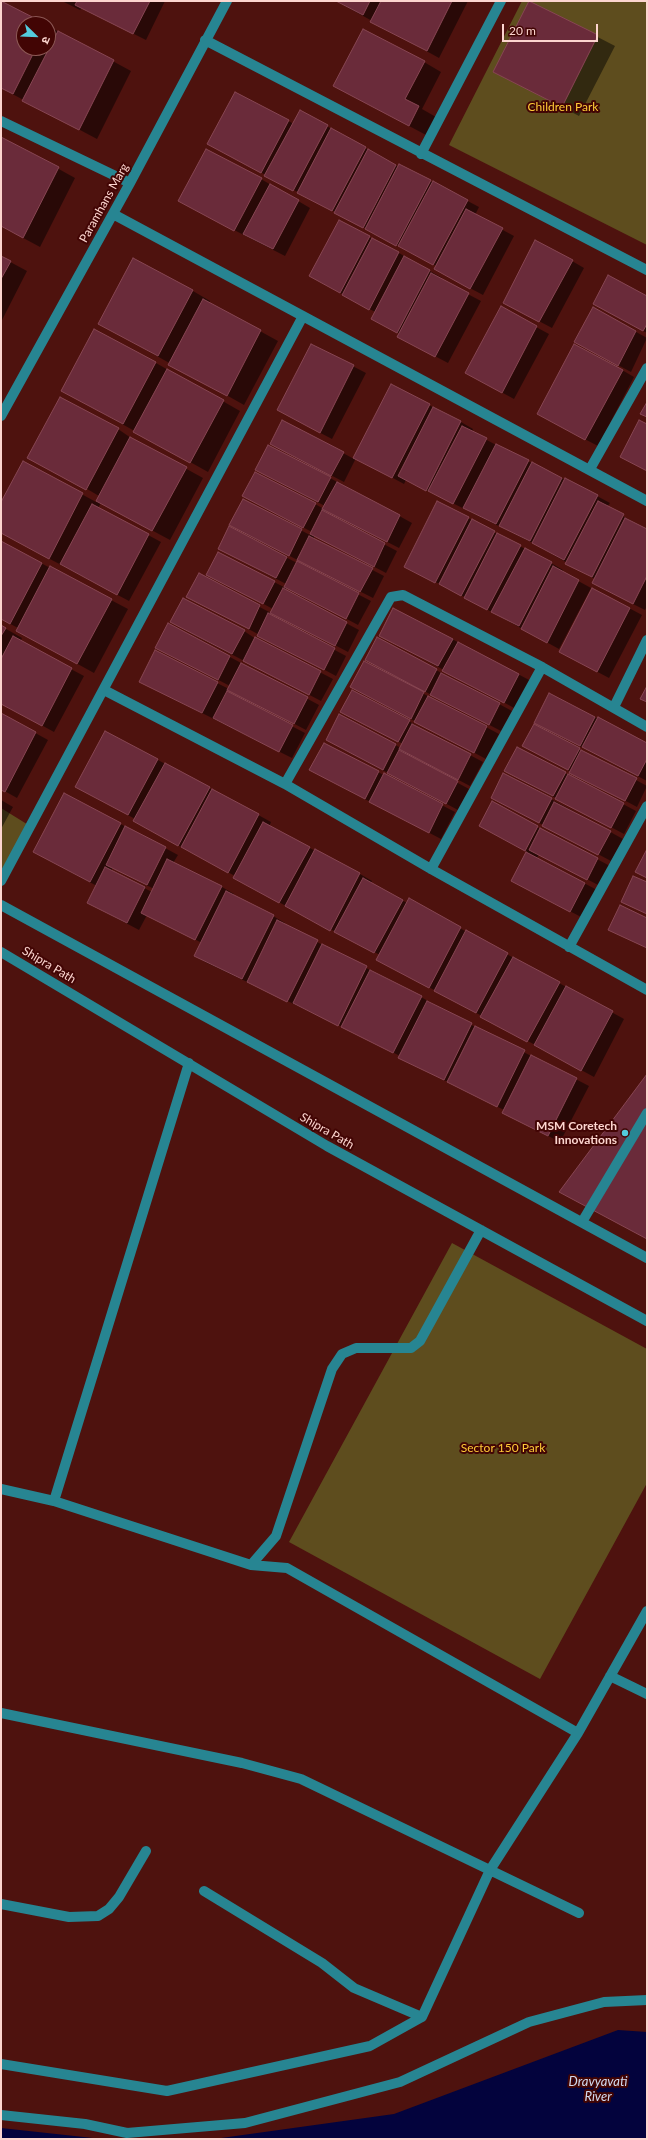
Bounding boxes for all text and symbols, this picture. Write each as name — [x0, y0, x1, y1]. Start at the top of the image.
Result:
north arrow — [16, 16, 56, 56]
scale bar — [504, 16, 600, 42]
text: 20 m — [509, 23, 536, 38]
text: उ — [39, 35, 54, 46]
park label: Children Park — [528, 100, 598, 114]
street label: Paramhans Marg — [76, 161, 132, 245]
street label: Shipra Path — [20, 943, 78, 987]
street label: Shipra Path — [297, 1110, 357, 1152]
place label: MSM Coretech Innovations — [536, 1119, 617, 1147]
marker: MSM Coretech Innovations — [620, 1128, 630, 1138]
park label: Sector 150 Park — [461, 1441, 545, 1455]
water label: Dravyavati River — [569, 2074, 627, 2105]

